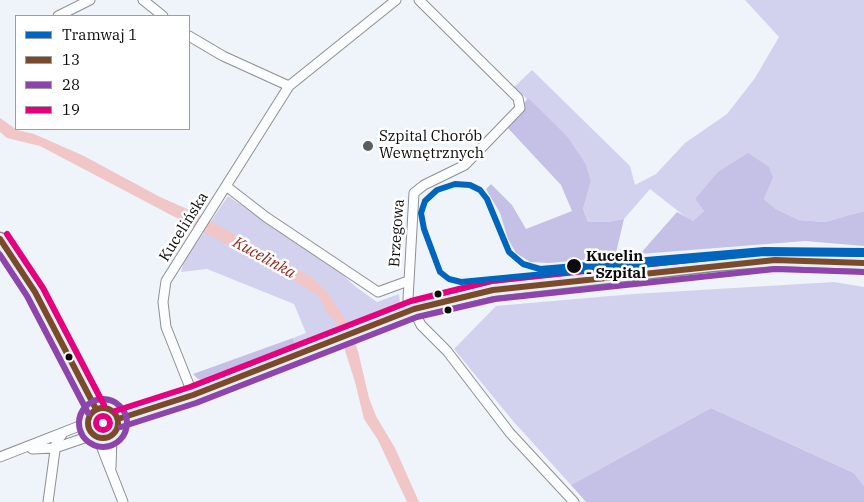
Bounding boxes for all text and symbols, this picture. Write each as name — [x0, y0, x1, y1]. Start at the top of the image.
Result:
legend — [15, 15, 190, 130]
text: Tramwaj 1 — [62, 25, 137, 44]
text: 13 — [62, 50, 80, 69]
text: 28 — [62, 75, 80, 94]
text: 19 — [62, 100, 80, 119]
place label: Szpital Chorób Wewnętrznych — [379, 128, 484, 163]
marker: Szpital Chorób Wewnętrznych — [361, 139, 375, 153]
street label: Kucelińska — [156, 189, 212, 265]
street label: Brzegowa — [386, 198, 408, 268]
water label: Kucelinka — [229, 233, 299, 283]
place label: Kucelin - Szpital — [586, 248, 646, 283]
marker: Kucelin - Szpital — [565, 257, 583, 275]
unlabelled marker — [433, 289, 443, 299]
unlabelled marker — [443, 305, 453, 315]
unlabelled marker — [64, 352, 74, 362]

